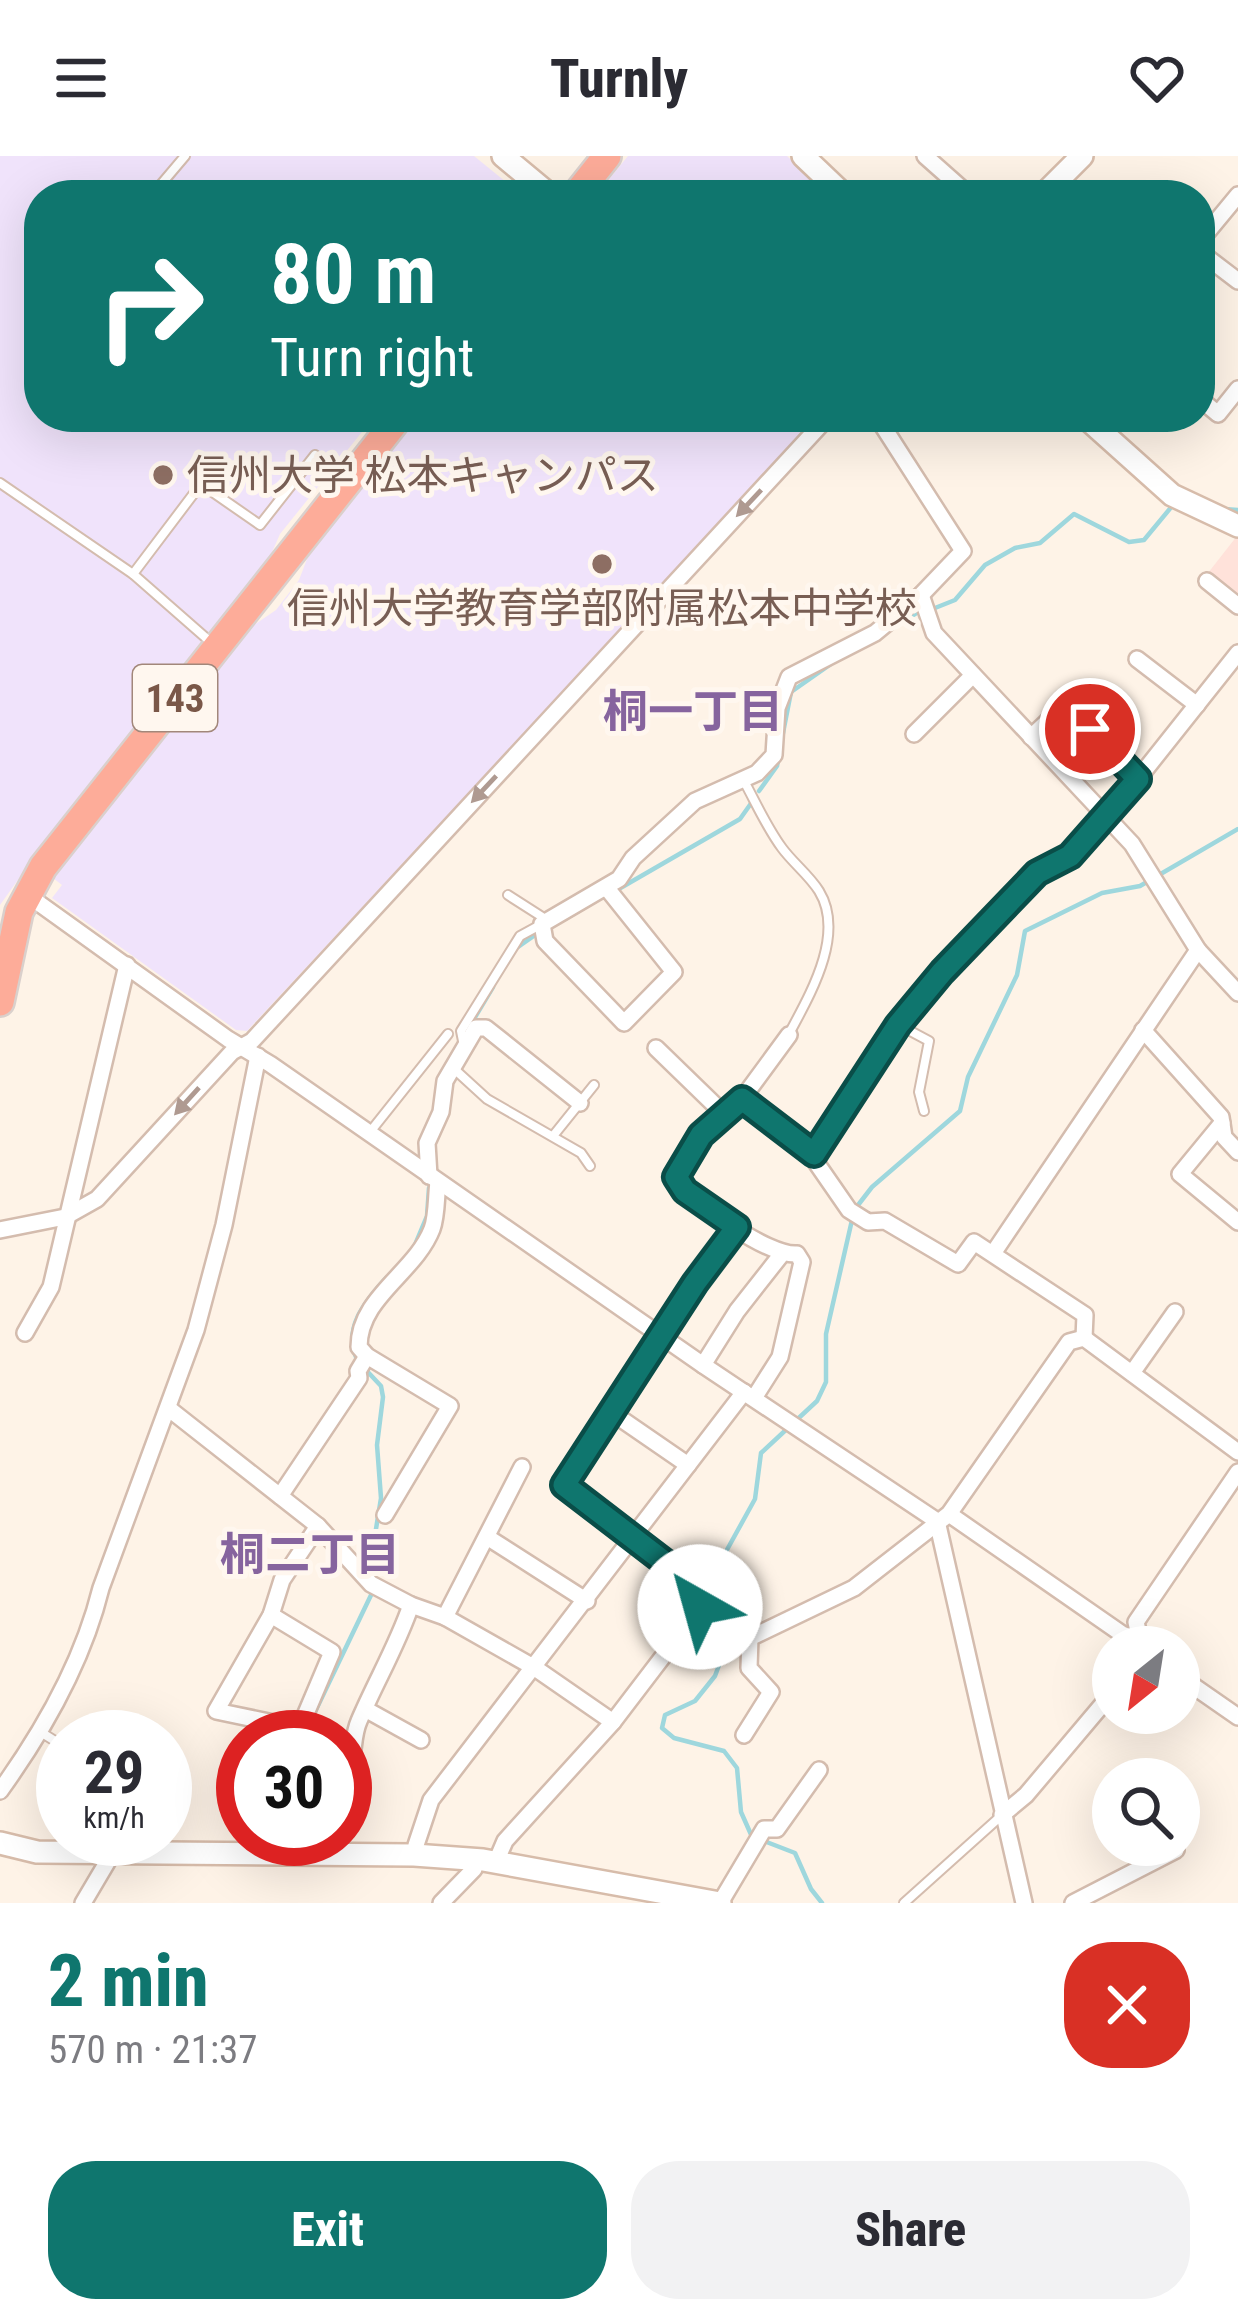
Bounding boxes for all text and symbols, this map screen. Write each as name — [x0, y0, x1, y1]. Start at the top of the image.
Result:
icon: menu — [48, 45, 114, 111]
icon: heart — [1124, 45, 1190, 111]
text: Turnly — [550, 47, 688, 110]
text: 80 m — [270, 225, 437, 324]
icon: right — [72, 228, 228, 384]
text: Turn right — [270, 326, 474, 389]
place label: 信州大学 松本キャンパス — [187, 451, 659, 500]
marker: 信州大学 松本キャンパス — [150, 462, 176, 488]
one-way arrow — [735, 488, 763, 517]
marker: 信州大学教育学部附属松本中学校 — [589, 551, 615, 577]
place label: 信州大学教育学部附属松本中学校 — [287, 584, 917, 633]
road number: 143 — [133, 665, 217, 731]
pin — [1039, 678, 1141, 780]
district label: 桐一丁目 — [603, 685, 783, 738]
icon: arrive — [1057, 696, 1123, 762]
one-way arrow — [470, 774, 498, 803]
one-way arrow — [174, 1087, 201, 1116]
district label: 桐二丁目 — [220, 1528, 400, 1581]
position arrow — [637, 1544, 763, 1670]
north arrow — [1092, 1626, 1200, 1734]
map controls — [1092, 1626, 1200, 1866]
speed limit sign: 30 — [216, 1710, 372, 1866]
text: 29 — [84, 1737, 144, 1808]
button: search — [1092, 1758, 1200, 1866]
text: km/h — [83, 1800, 145, 1835]
text: 2 min — [48, 1939, 209, 2024]
button: close — [1064, 1942, 1190, 2068]
text: 570 m · 21:37 — [48, 2027, 258, 2073]
button: Exit — [48, 2161, 607, 2299]
button: Share — [631, 2161, 1190, 2299]

